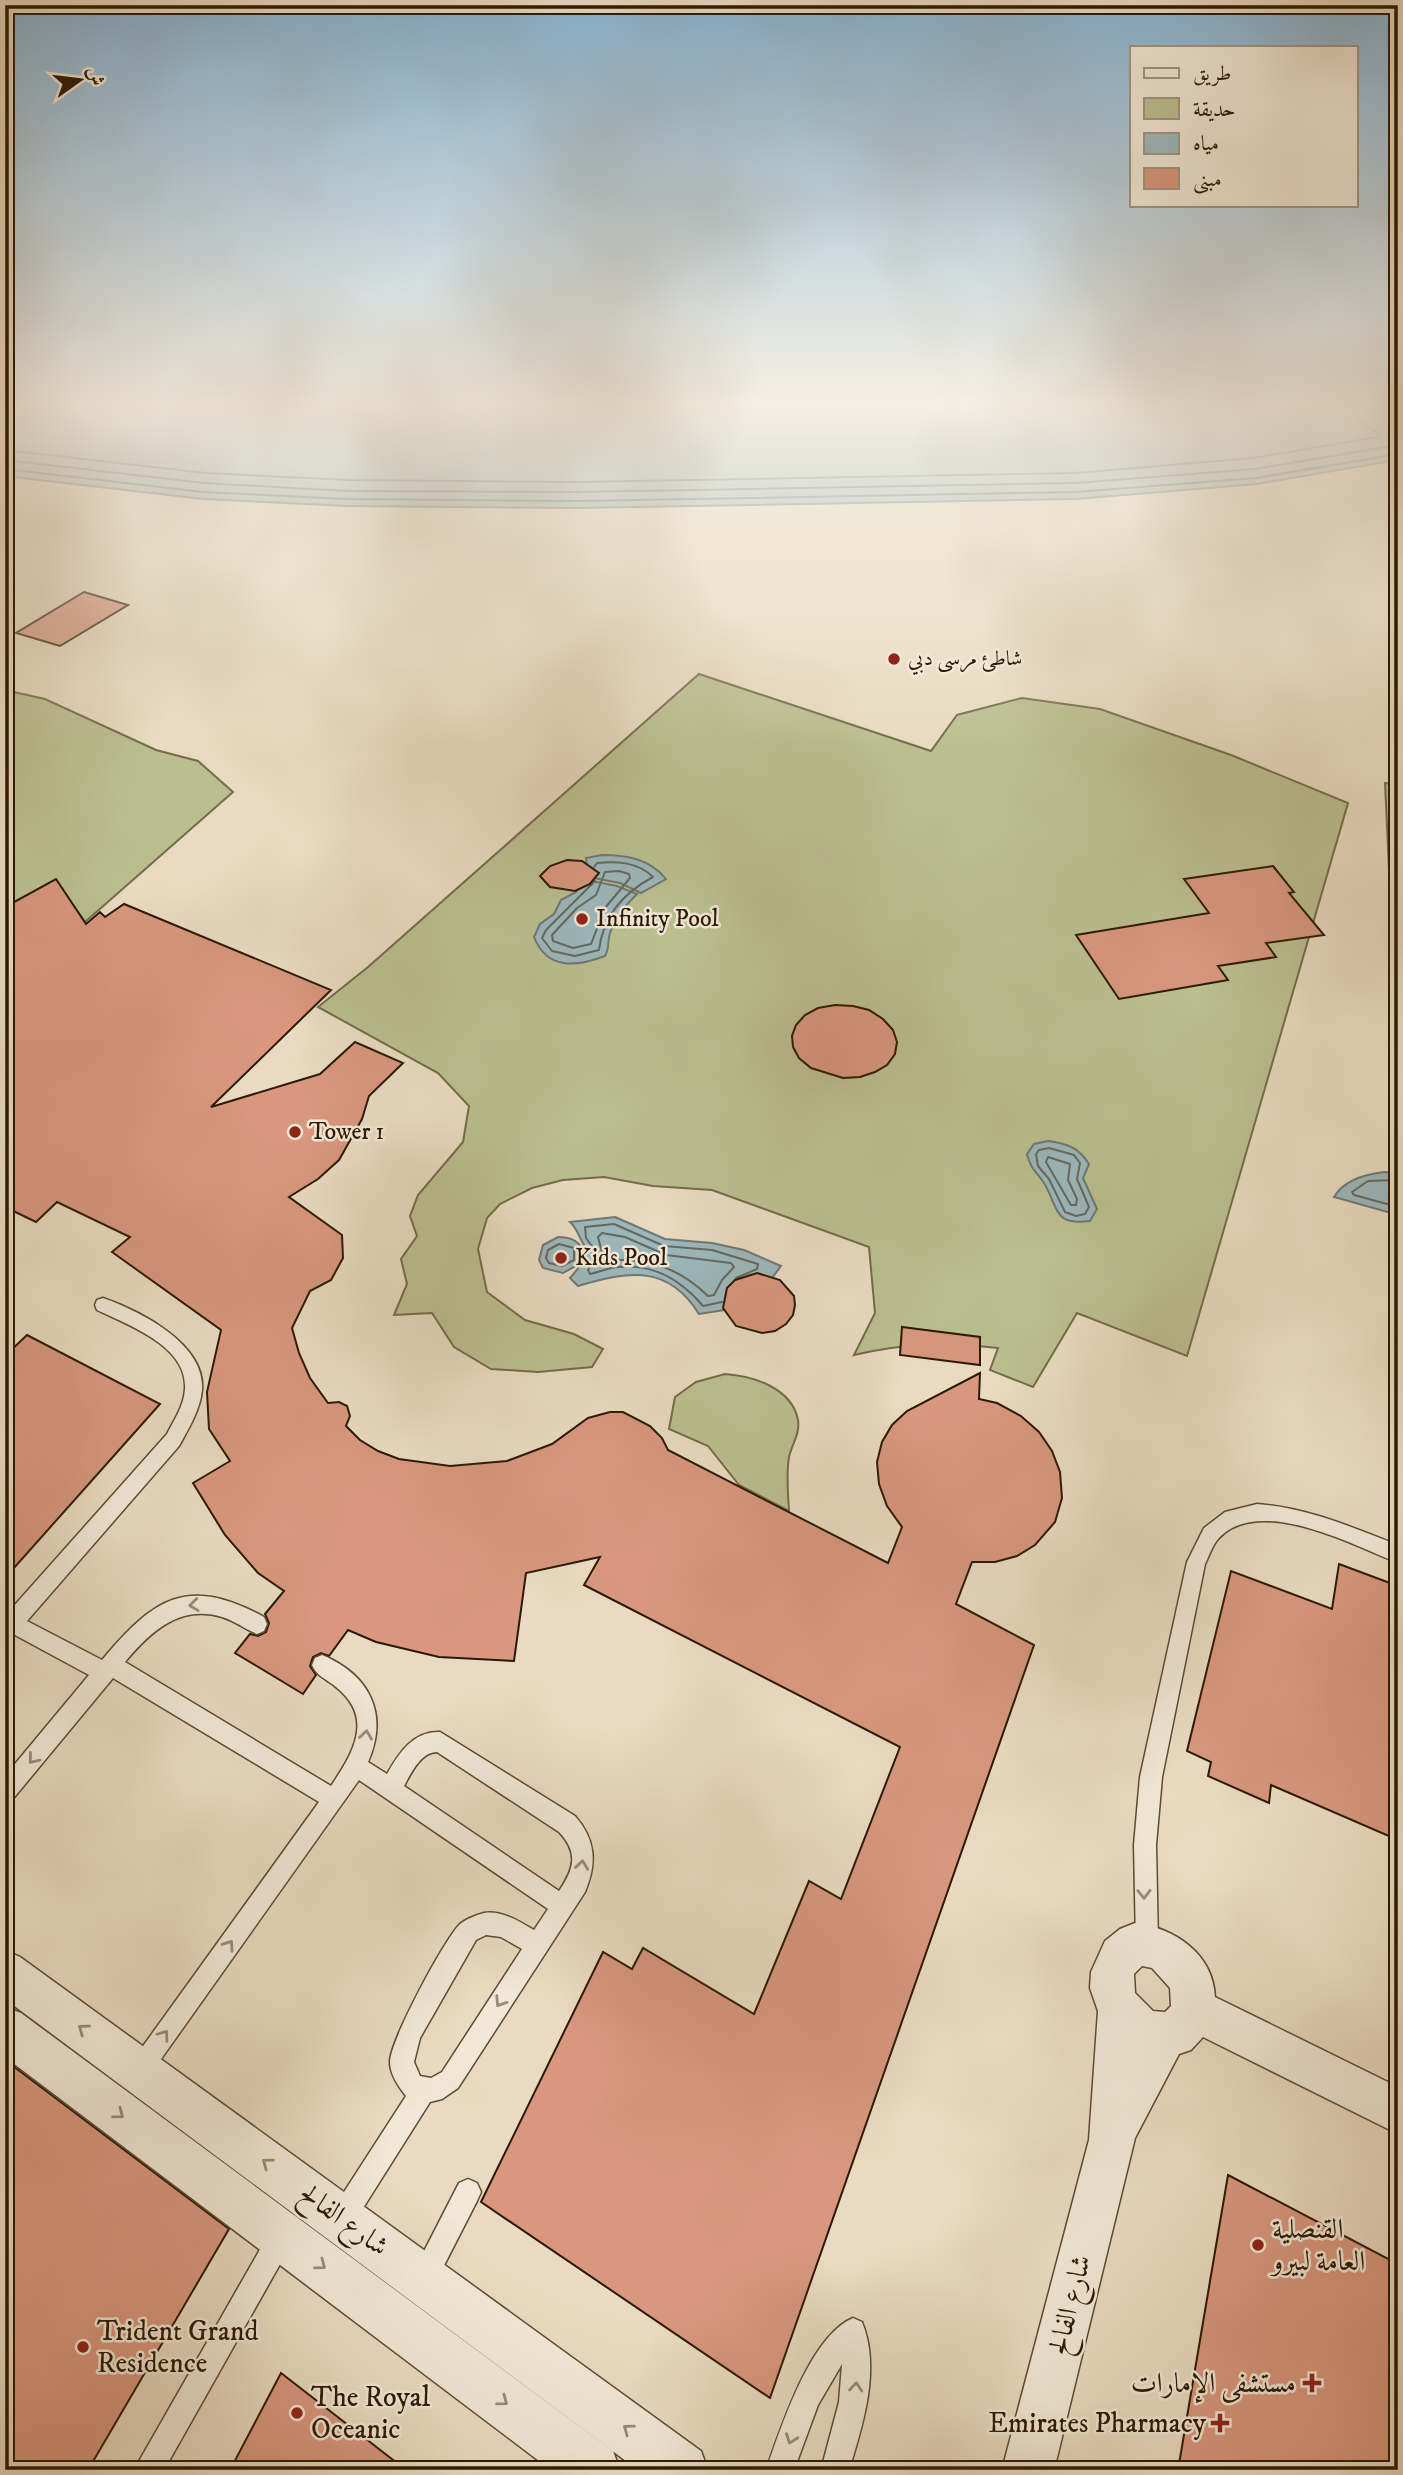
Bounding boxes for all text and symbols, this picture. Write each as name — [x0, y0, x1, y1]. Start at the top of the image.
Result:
north arrow — [46, 46, 116, 116]
legend — [1130, 46, 1358, 206]
text: طريق — [1193, 61, 1231, 87]
text: ش — [82, 64, 108, 88]
text: حديقة — [1193, 97, 1236, 123]
text: مياه — [1193, 131, 1219, 157]
text: مبنى — [1193, 167, 1222, 194]
place label: شاطئ مرسى دبي — [908, 646, 1023, 675]
marker: شاطئ مرسى دبي — [886, 651, 902, 667]
place label: Infinity Pool — [596, 904, 720, 934]
marker: Infinity Pool — [574, 911, 590, 927]
place label: Tower 1 — [309, 1117, 384, 1147]
marker: Tower 1 — [287, 1124, 303, 1140]
place label: Kids Pool — [575, 1243, 668, 1273]
marker: Kids Pool — [553, 1250, 569, 1266]
one-way arrow — [188, 1597, 200, 1612]
one-way arrow — [359, 1730, 374, 1741]
one-way arrow — [29, 1751, 42, 1763]
one-way arrow — [574, 1859, 589, 1871]
one-way arrow — [1137, 1889, 1152, 1900]
one-way arrow — [221, 1940, 233, 1953]
one-way arrow — [495, 1995, 508, 2008]
one-way arrow — [79, 2024, 91, 2037]
one-way arrow — [156, 2030, 169, 2043]
one-way arrow — [111, 2105, 124, 2118]
one-way arrow — [262, 2159, 275, 2171]
street label: شارع الفالح — [289, 2176, 396, 2269]
place label: القنصلية العامة لبيرو — [1269, 2212, 1365, 2279]
marker: القنصلية العامة لبيرو — [1250, 2237, 1266, 2253]
street label: شارع الفالح — [1041, 2251, 1105, 2360]
one-way arrow — [313, 2256, 325, 2269]
place label: Trident Grand Residence — [97, 2314, 258, 2381]
marker: Trident Grand Residence — [75, 2339, 91, 2355]
place label: مستشفى الإمارات — [1131, 2366, 1296, 2404]
marker: مستشفى الإمارات — [1302, 2373, 1322, 2393]
place label: The Royal Oceanic — [311, 2380, 431, 2447]
one-way arrow — [848, 2381, 863, 2392]
one-way arrow — [495, 2393, 508, 2405]
marker: The Royal Oceanic — [289, 2405, 305, 2421]
place label: Emirates Pharmacy — [988, 2406, 1207, 2441]
marker: Emirates Pharmacy — [1212, 2415, 1228, 2431]
one-way arrow — [623, 2425, 635, 2437]
one-way arrow — [785, 2433, 799, 2445]

